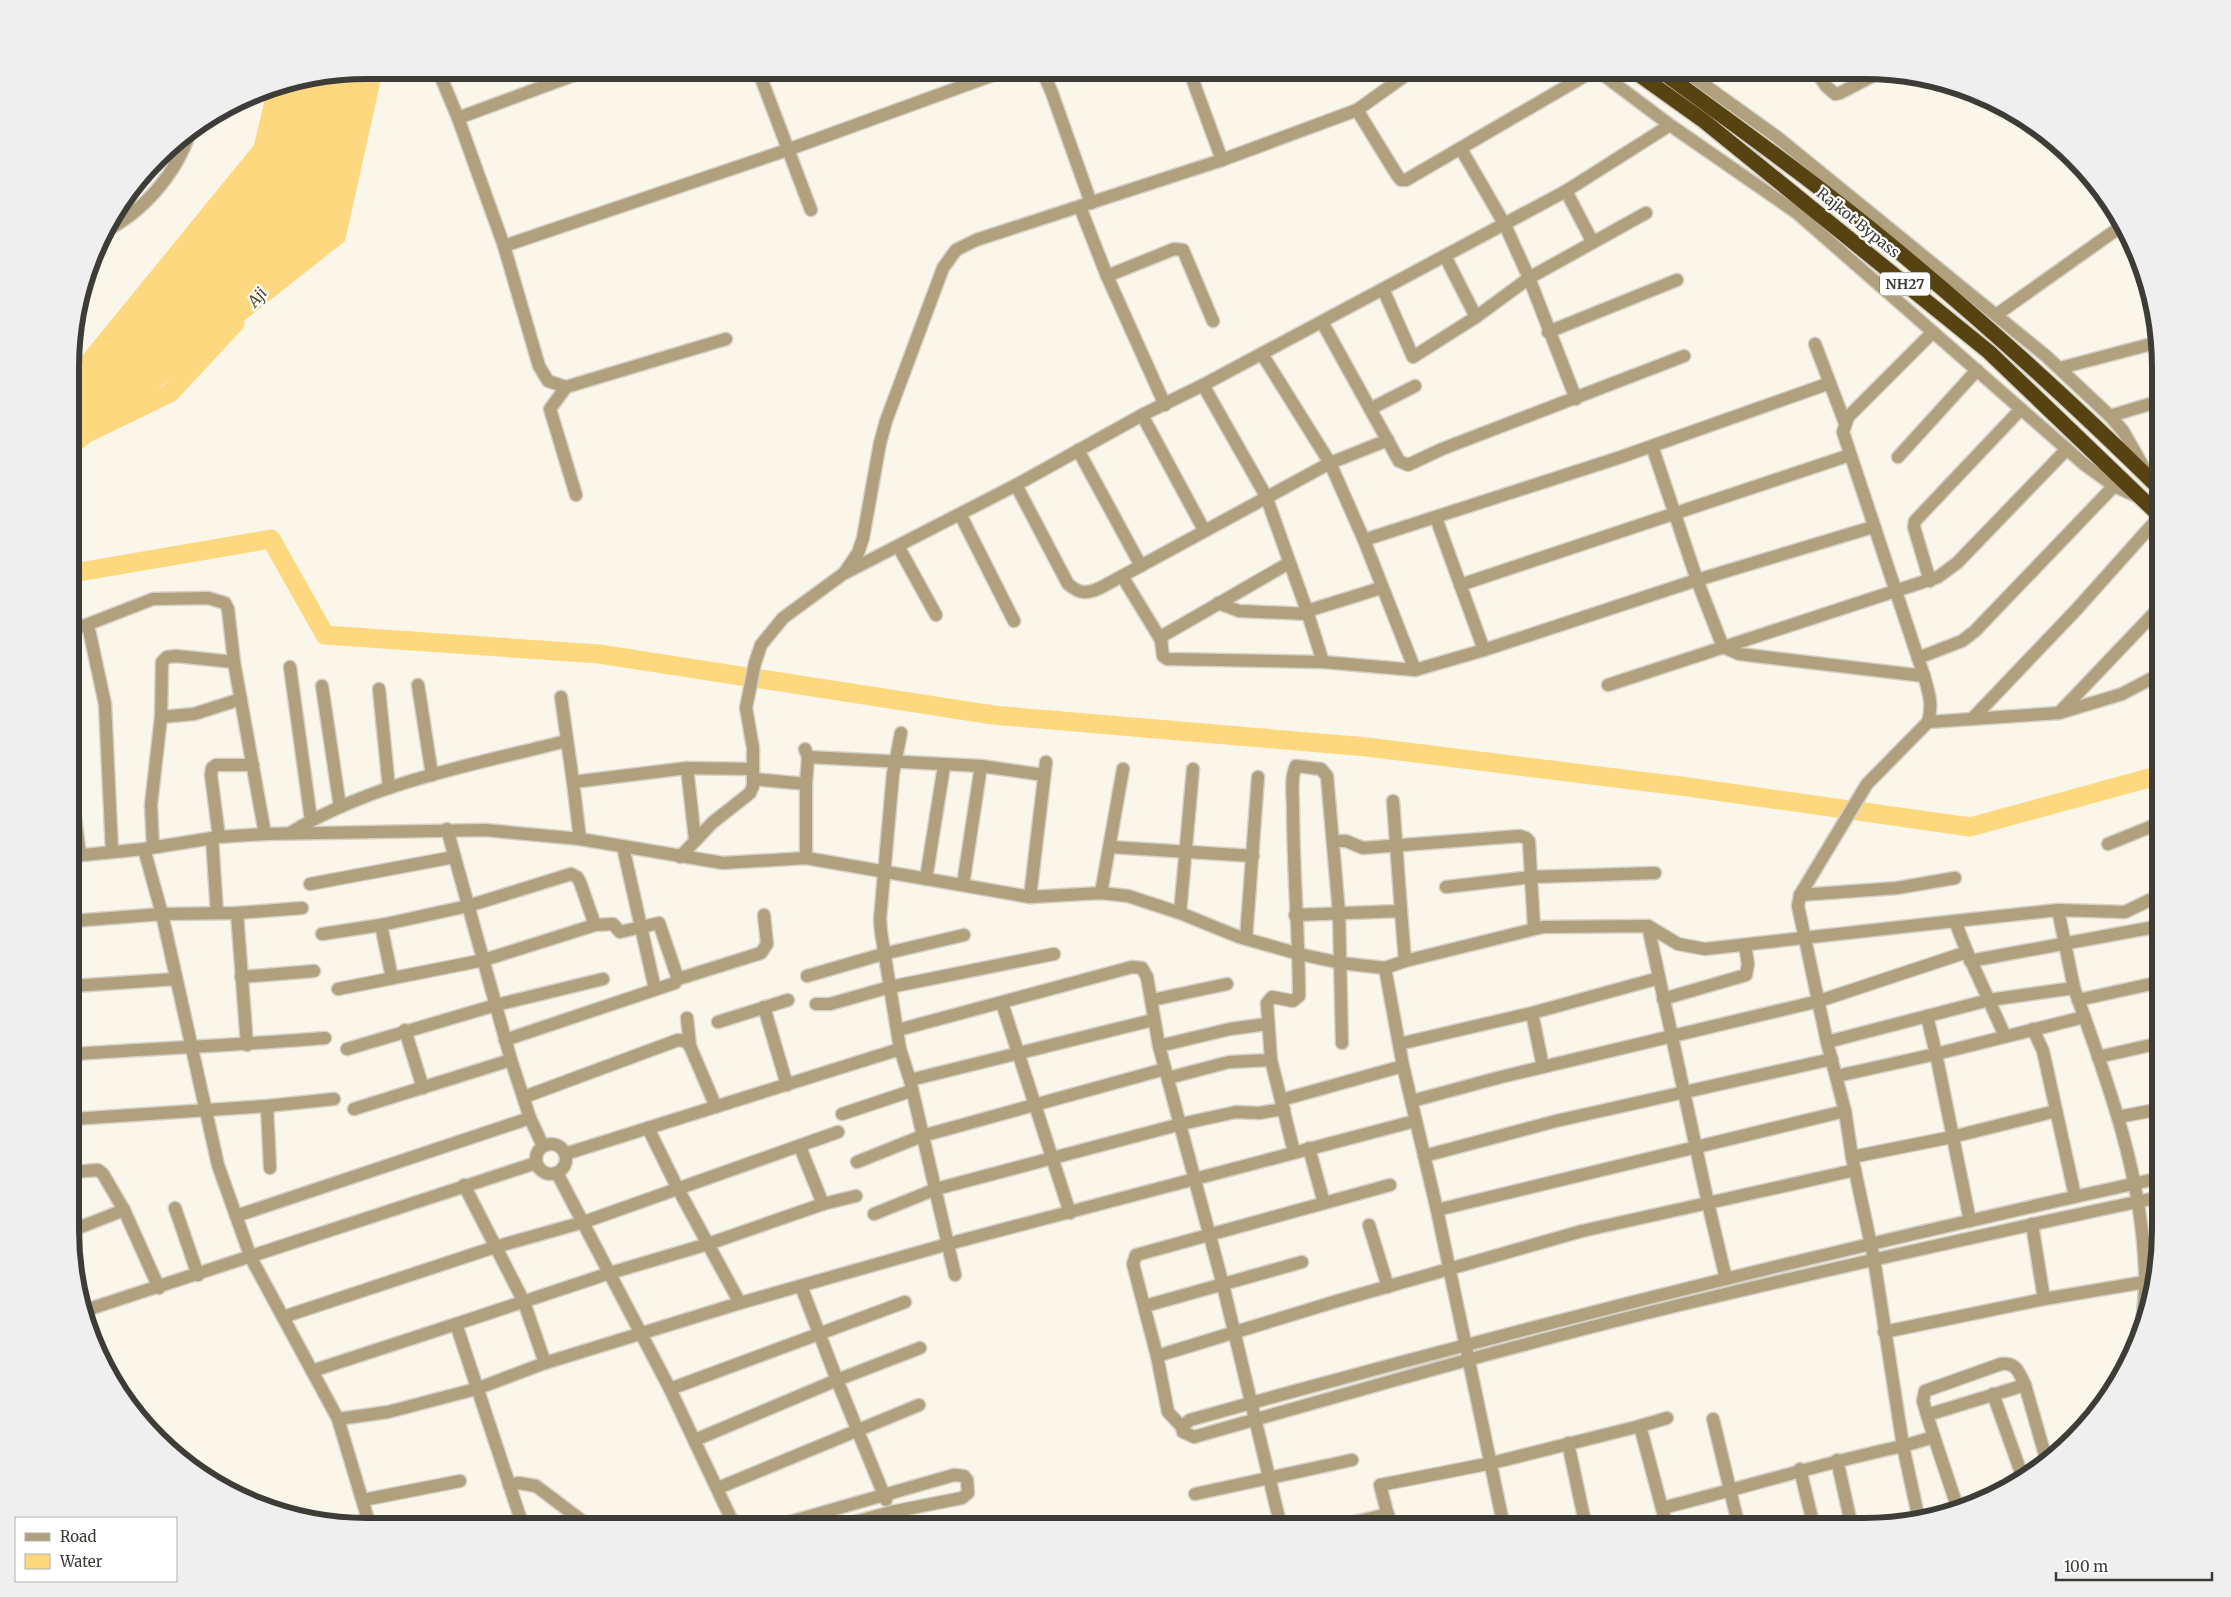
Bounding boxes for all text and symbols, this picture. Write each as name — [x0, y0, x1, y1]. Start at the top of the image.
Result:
street label: Rajkot Bypass — [1813, 183, 1904, 262]
road number: NH27 — [1880, 272, 1930, 296]
water label: Aji — [242, 283, 271, 312]
legend — [15, 1517, 178, 1582]
text: Road — [60, 1527, 96, 1546]
scale bar — [2056, 1550, 2212, 1582]
text: Water — [59, 1552, 103, 1571]
text: 100 m — [2064, 1557, 2108, 1576]

